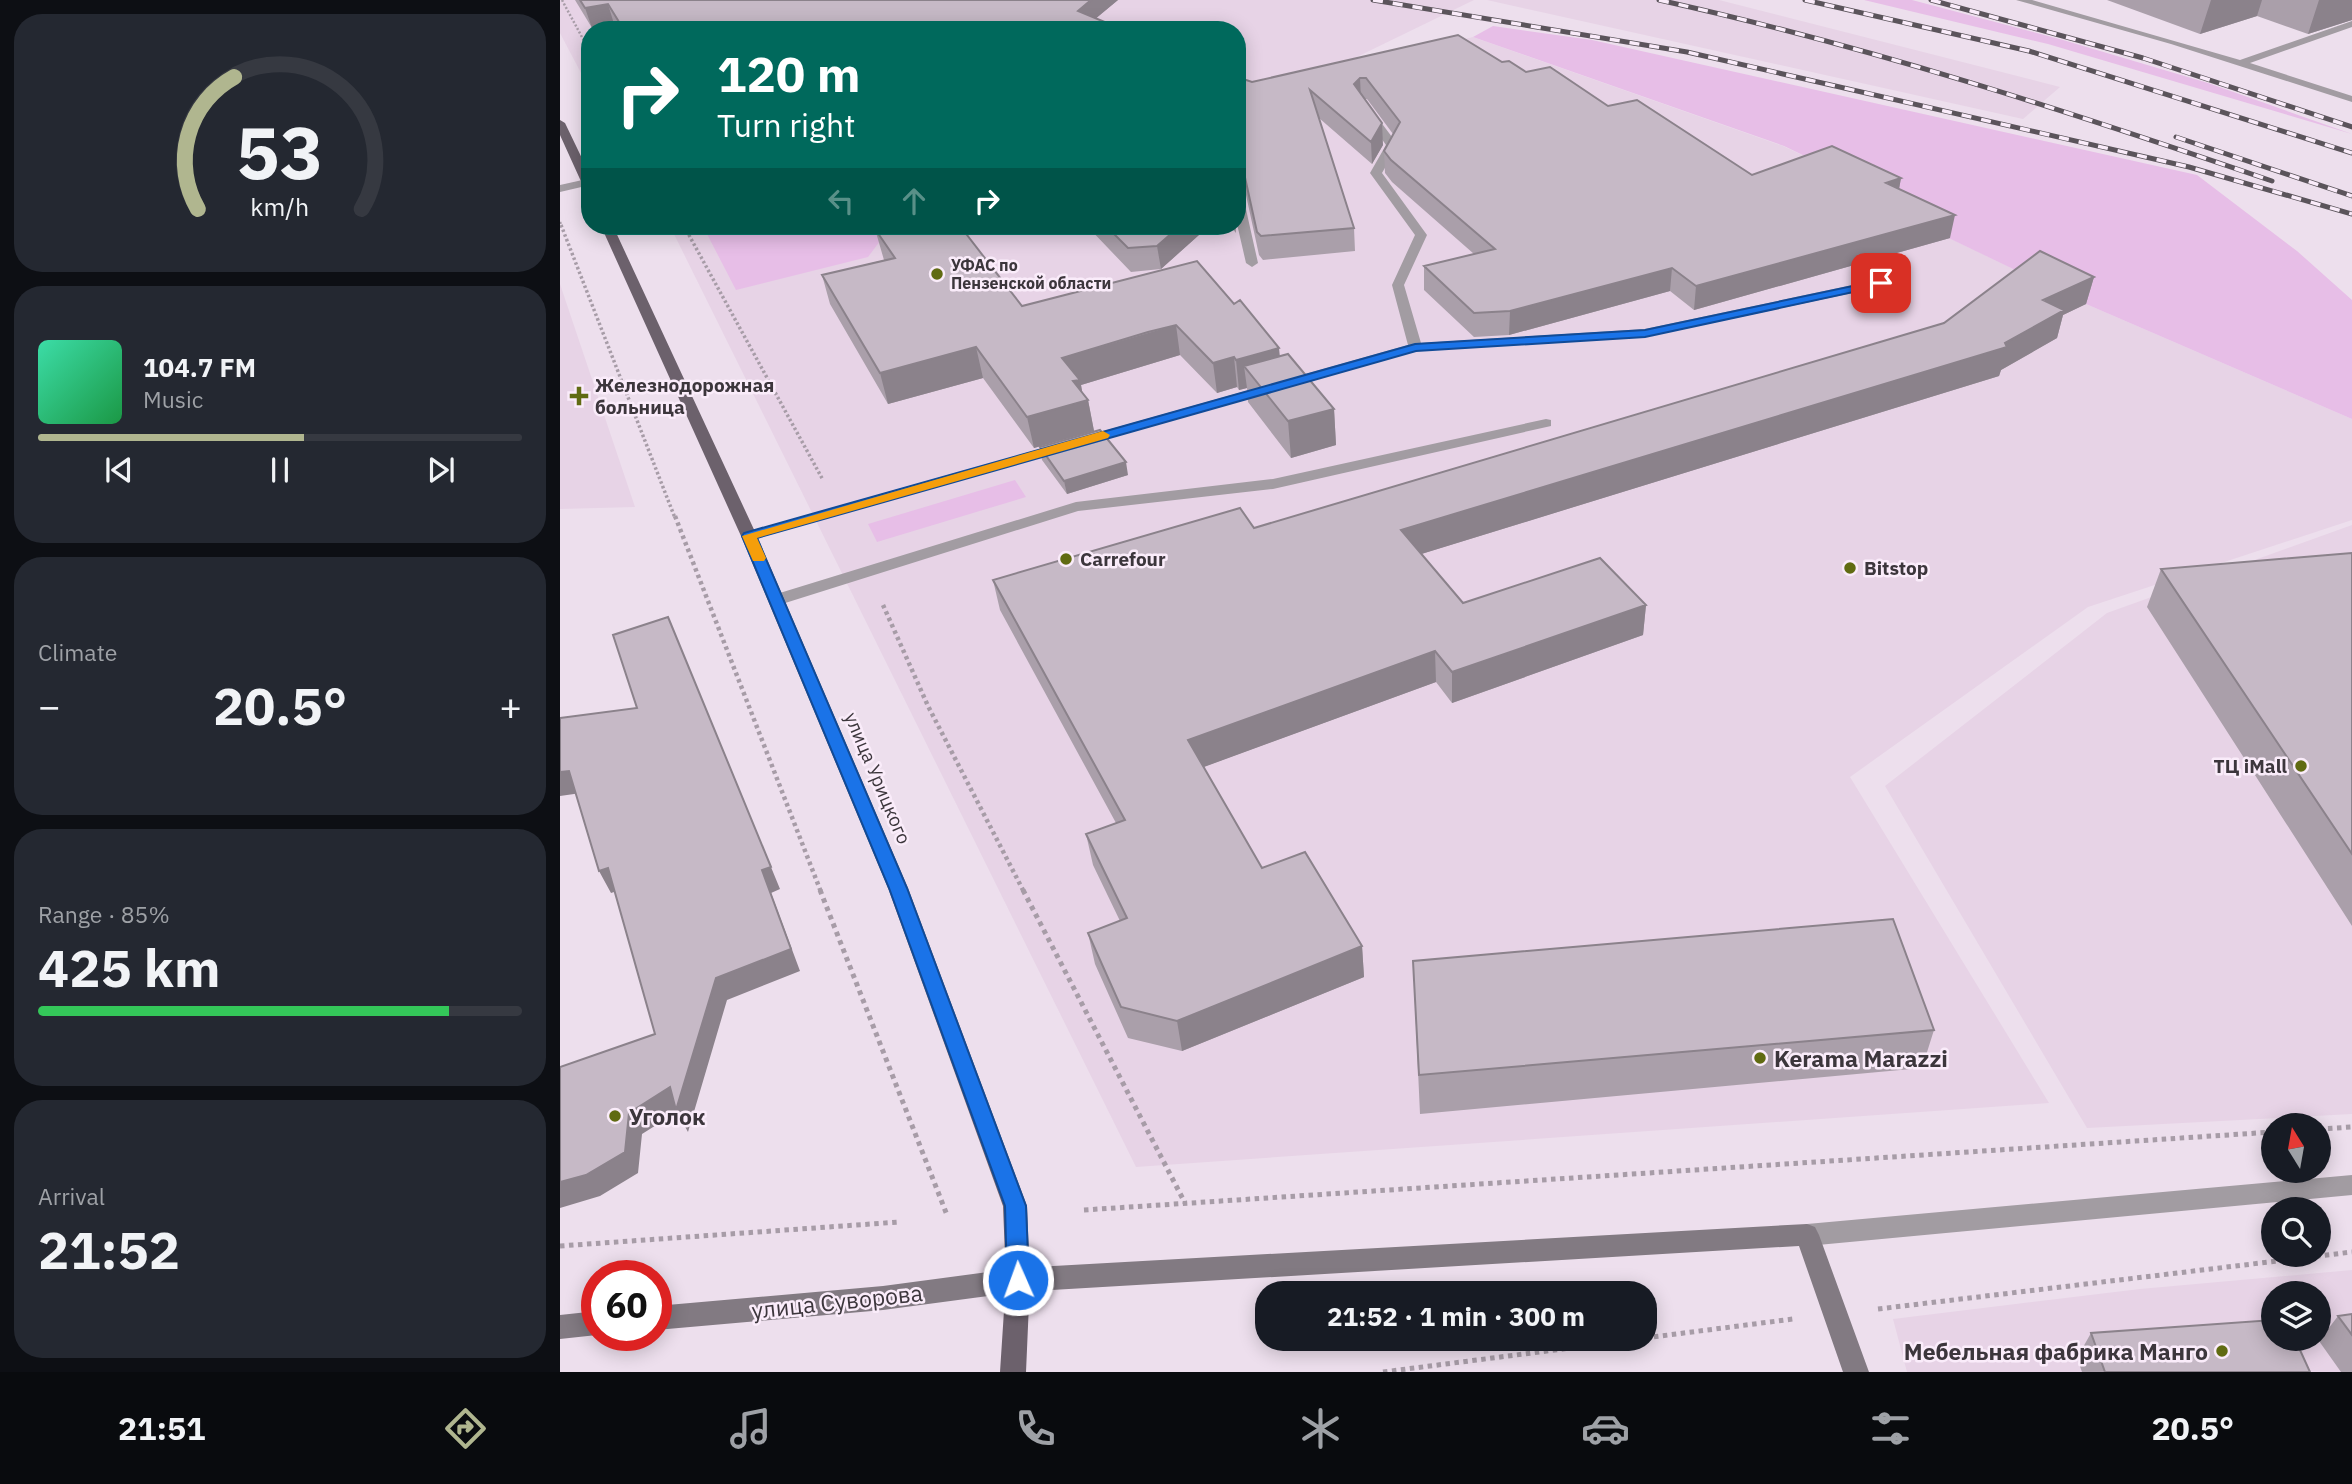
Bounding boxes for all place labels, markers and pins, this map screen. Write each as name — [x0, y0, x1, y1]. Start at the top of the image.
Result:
pin — [1851, 253, 1911, 313]
place label: УФАС по Пензенской области — [951, 255, 1111, 293]
marker: УФАС по Пензенской области — [929, 266, 945, 282]
place label: Железнодорожная больница — [595, 373, 774, 419]
marker: Железнодорожная больница — [569, 386, 589, 406]
place label: Carrefour — [1080, 547, 1166, 571]
marker: Carrefour — [1058, 551, 1074, 567]
place label: Bitstop — [1864, 556, 1928, 580]
marker: Bitstop — [1842, 560, 1858, 576]
place label: ТЦ iMall — [2214, 754, 2287, 778]
marker: ТЦ iMall — [2293, 758, 2309, 774]
place label: Kerama Marazzi — [1774, 1043, 1948, 1073]
marker: Kerama Marazzi — [1752, 1050, 1768, 1066]
place label: Уголок — [629, 1101, 706, 1131]
marker: Уголок — [607, 1108, 623, 1124]
place label: Мебельная фабрика Манго — [1904, 1336, 2208, 1366]
marker: Мебельная фабрика Манго — [2214, 1343, 2230, 1359]

